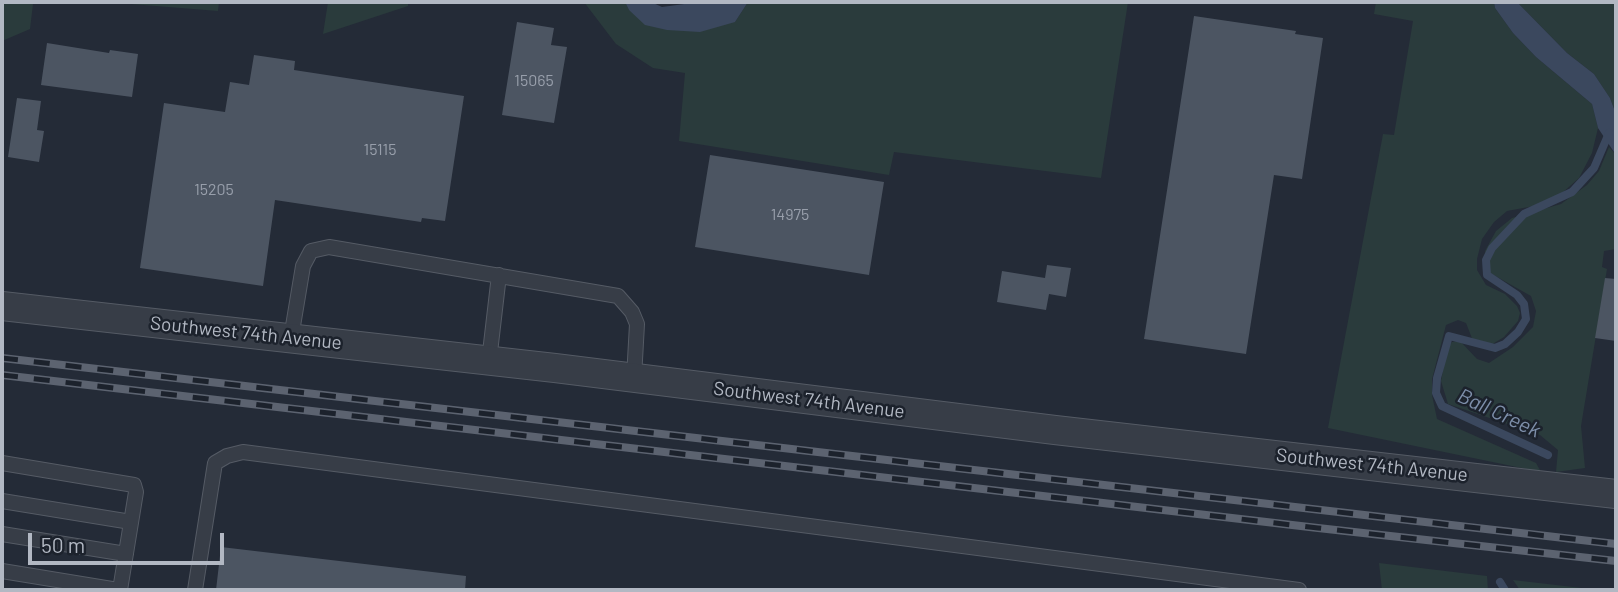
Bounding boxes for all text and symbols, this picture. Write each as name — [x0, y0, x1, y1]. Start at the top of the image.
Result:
house number: 15065 — [514, 71, 554, 91]
house number: 15115 — [364, 140, 396, 160]
house number: 15205 — [194, 180, 234, 200]
house number: 14975 — [771, 205, 809, 225]
street label: Southwest 74th Avenue — [149, 312, 343, 354]
street label: Southwest 74th Avenue — [712, 377, 906, 423]
water label: Ball Creek — [1454, 383, 1544, 443]
street label: Southwest 74th Avenue — [1275, 444, 1469, 486]
scale bar — [32, 518, 228, 562]
text: 50 m — [41, 532, 85, 557]

